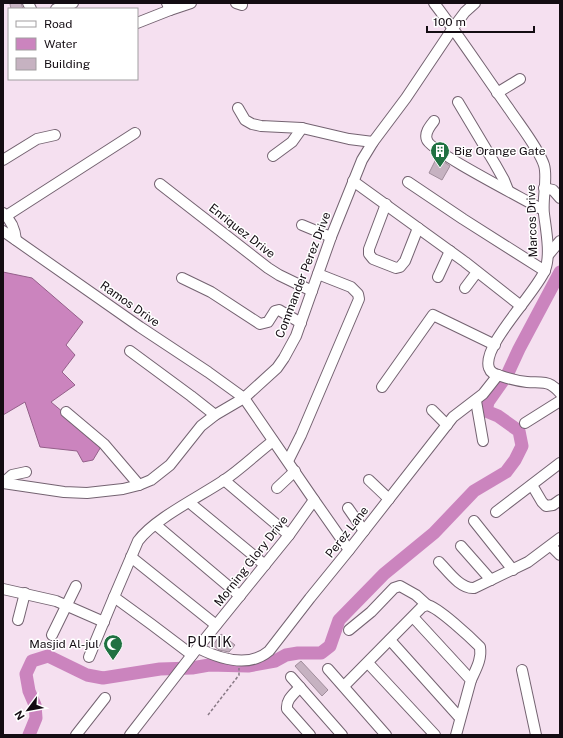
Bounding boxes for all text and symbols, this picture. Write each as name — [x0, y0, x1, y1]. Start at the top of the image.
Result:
legend — [8, 8, 138, 80]
scale bar — [427, 8, 534, 34]
text: 100 m — [433, 15, 466, 29]
text: Road — [44, 17, 72, 31]
text: Water — [44, 37, 78, 51]
text: Building — [44, 57, 90, 71]
building icon: Big Orange Gate — [429, 140, 451, 168]
place label: Big Orange Gate — [454, 144, 546, 158]
street label: Marcos Drive — [524, 184, 540, 258]
street label: Enriquez Drive — [206, 201, 278, 261]
street label: Commander Perez Drive — [272, 210, 334, 340]
street label: Ramos Drive — [98, 278, 163, 330]
street label: Perez Lane — [323, 503, 372, 560]
street label: Morning Glory Drive — [211, 513, 291, 609]
mosque icon: Masjid Al-jul — [102, 633, 124, 661]
district label: PUTIK — [187, 634, 233, 650]
place label: Masjid Al-jul — [29, 637, 99, 651]
north arrow — [8, 690, 48, 730]
text: N — [12, 708, 27, 722]

